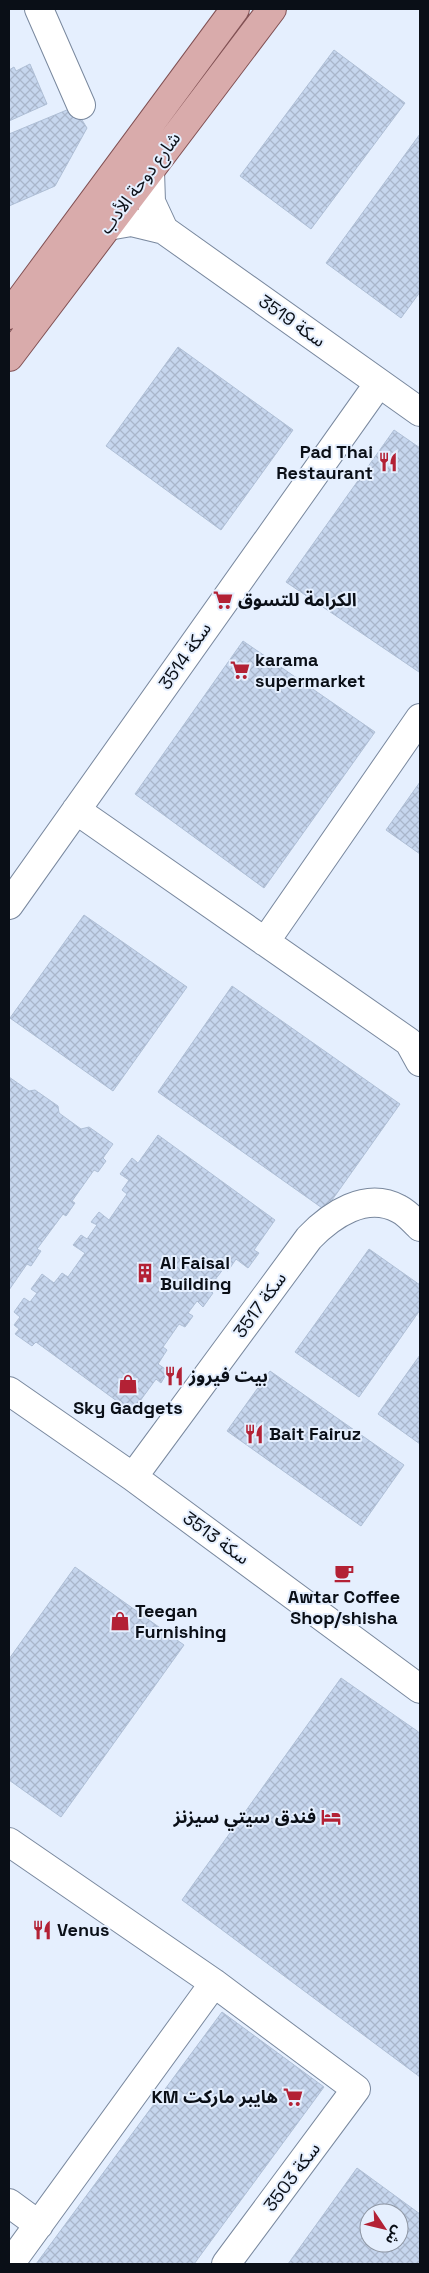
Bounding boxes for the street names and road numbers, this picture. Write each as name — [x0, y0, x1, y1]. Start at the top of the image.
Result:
street label: شارع دوحة الأدب — [94, 127, 188, 240]
street label: سكة 3519 — [254, 289, 330, 352]
street label: سكة 3514 — [153, 618, 216, 694]
street label: سكة 3517 — [228, 1267, 291, 1342]
street label: سكة 3513 — [179, 1506, 254, 1569]
street label: سكة 3503 — [258, 2138, 325, 2216]

